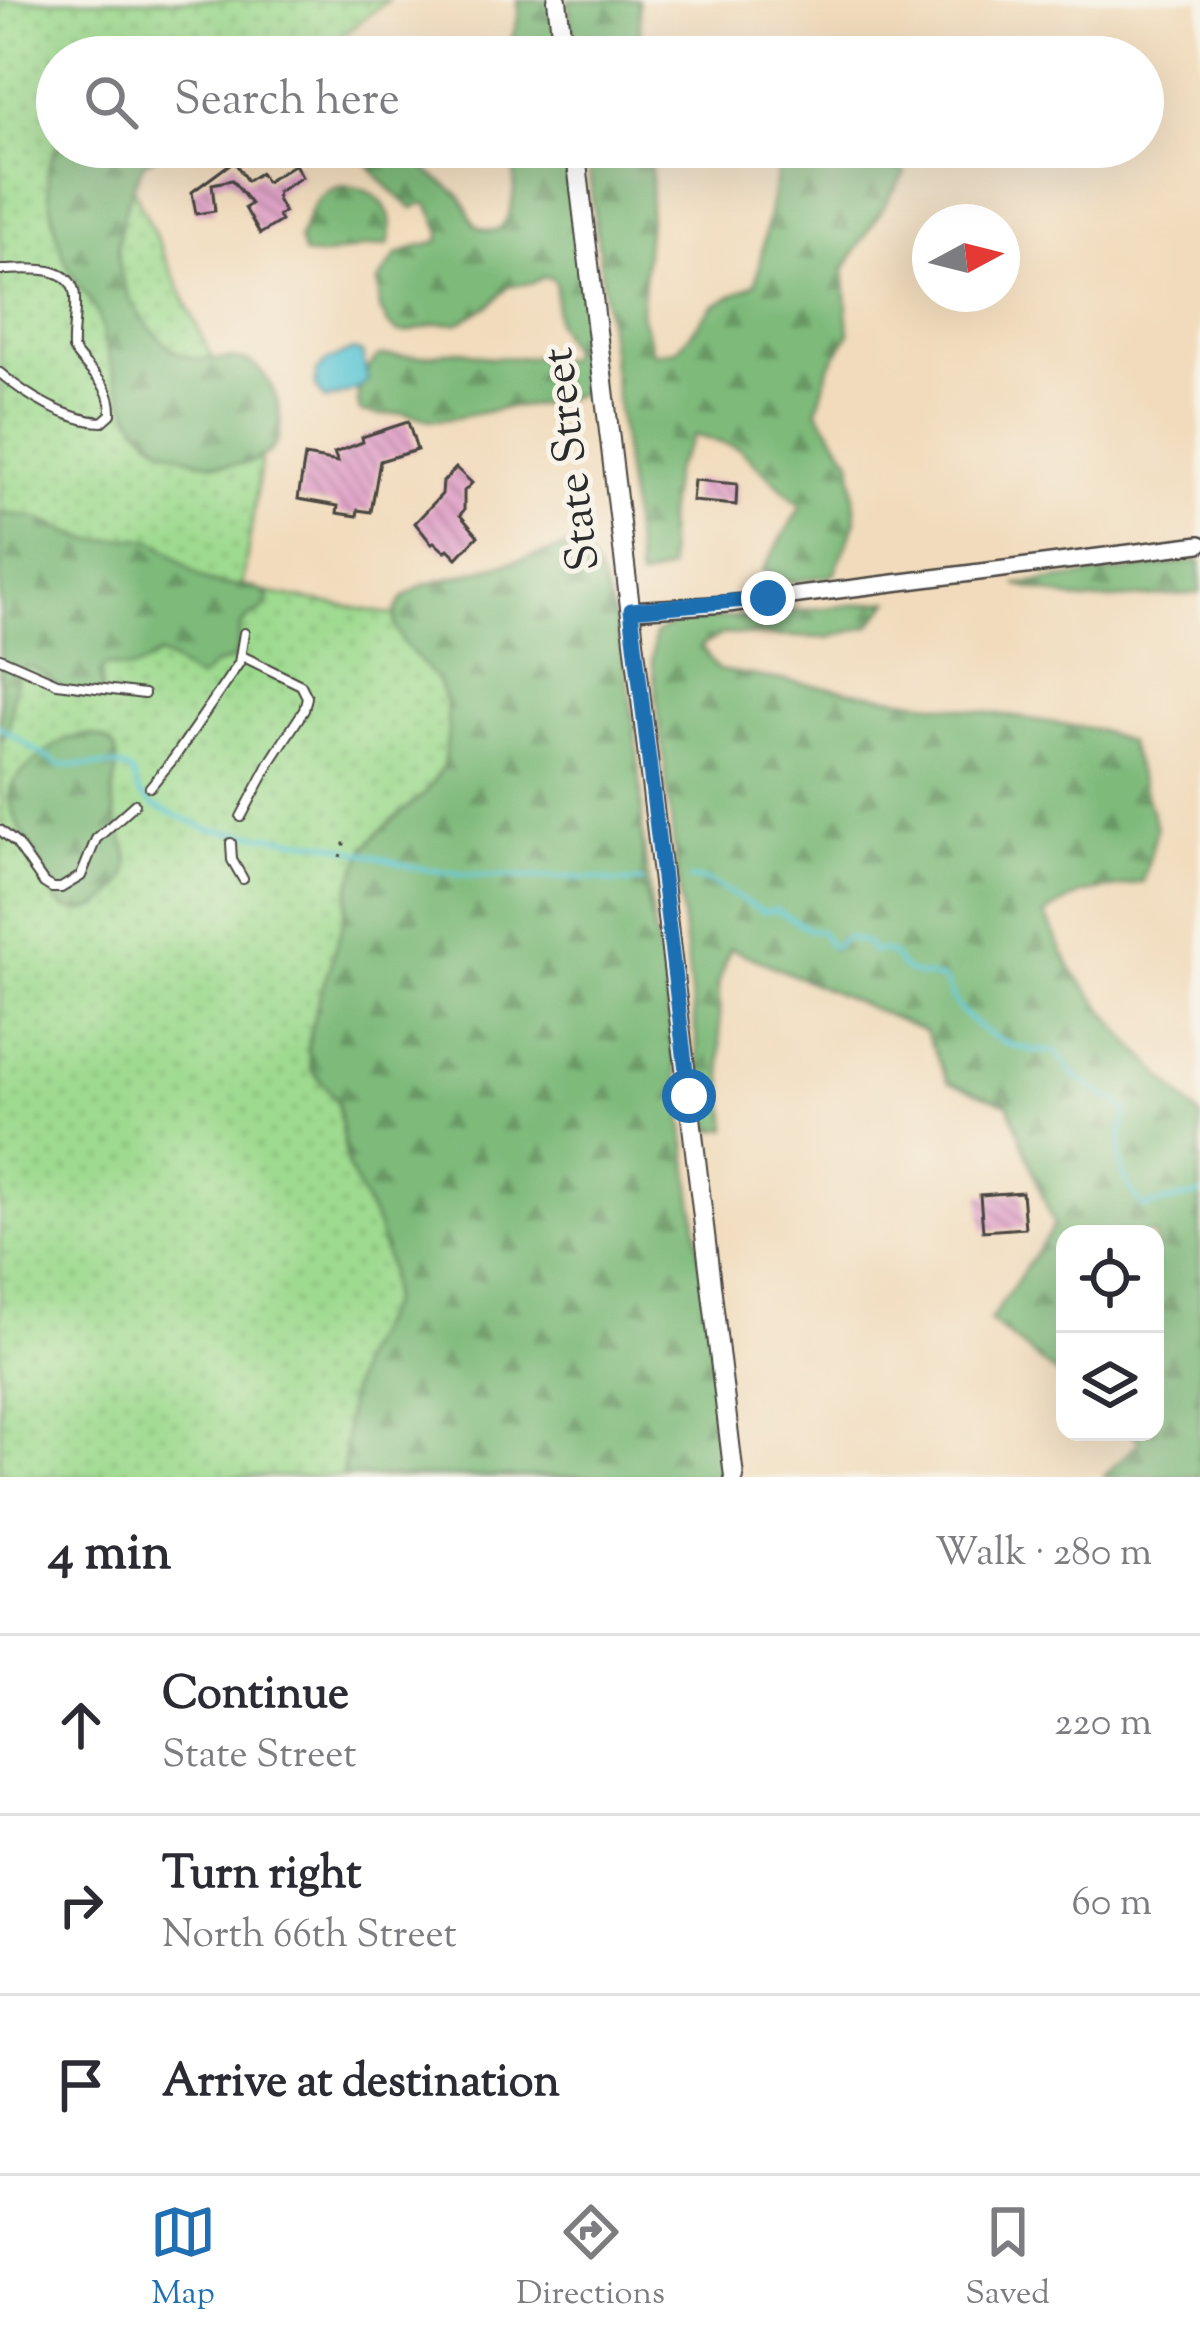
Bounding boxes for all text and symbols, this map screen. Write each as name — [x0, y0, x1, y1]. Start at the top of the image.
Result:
search box — [36, 36, 1164, 168]
icon: search — [78, 69, 144, 135]
text: Search here — [174, 70, 400, 135]
north arrow — [912, 204, 1020, 312]
street label: State Street — [528, 344, 620, 574]
route end — [741, 571, 795, 625]
route start — [662, 1069, 716, 1123]
map controls — [1056, 1225, 1164, 1441]
button: locate — [1056, 1225, 1164, 1333]
button: layers — [1056, 1333, 1164, 1441]
text: 4 min — [48, 1519, 171, 1592]
text: Walk · 280 m — [935, 1527, 1152, 1583]
text: Continue — [162, 1664, 349, 1729]
icon: ahead — [48, 1692, 114, 1758]
text: 220 m — [1054, 1697, 1152, 1753]
text: State Street — [162, 1729, 357, 1785]
text: Turn right — [162, 1844, 361, 1909]
icon: right — [48, 1872, 114, 1938]
text: 60 m — [1071, 1877, 1152, 1933]
text: North 66th Street — [162, 1909, 457, 1965]
icon: arrive — [48, 2052, 114, 2118]
text: Arrive at destination — [162, 2052, 560, 2117]
tab: Map — [150, 2199, 216, 2319]
tab: Directions — [516, 2199, 665, 2319]
tab: Saved — [965, 2199, 1050, 2319]

